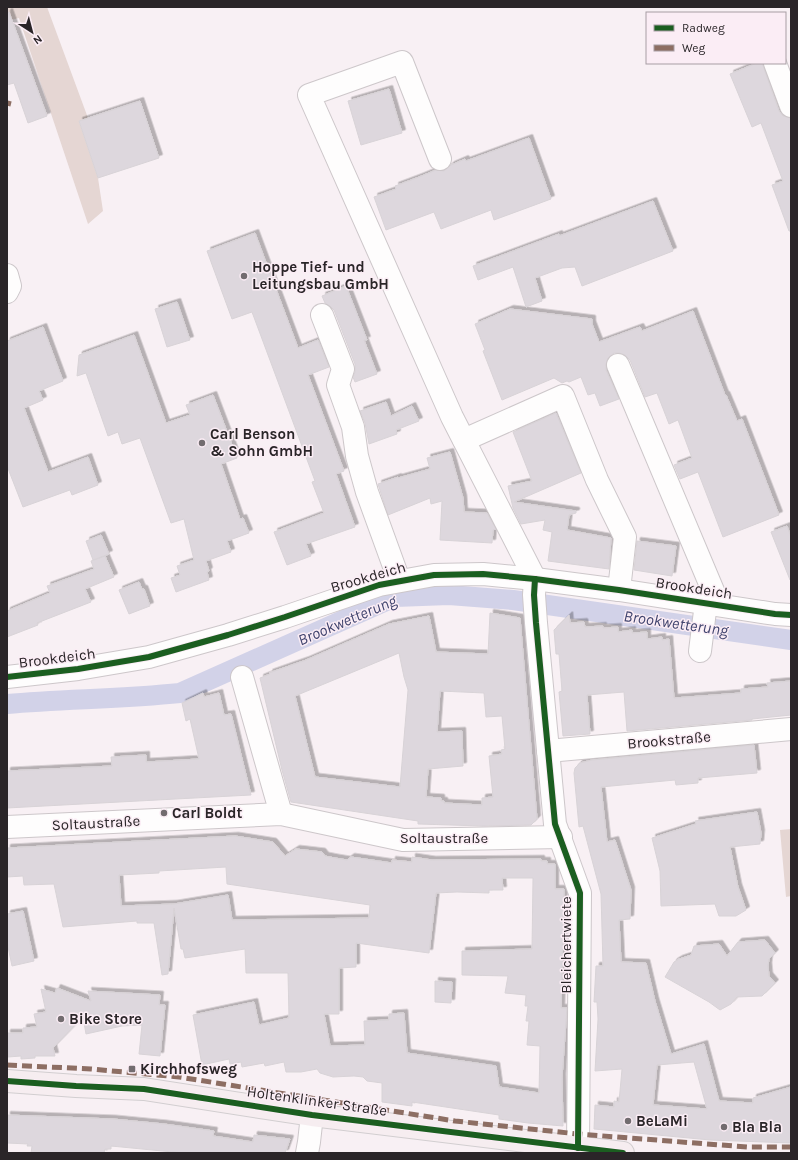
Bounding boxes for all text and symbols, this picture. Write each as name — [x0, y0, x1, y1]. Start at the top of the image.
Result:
north arrow — [12, 12, 52, 52]
legend — [646, 12, 786, 64]
text: Radweg — [682, 21, 725, 35]
text: N — [31, 32, 45, 47]
text: Weg — [682, 41, 706, 55]
place label: Hoppe Tief- und Leitungsbau GmbH — [252, 258, 389, 293]
marker: Hoppe Tief- und Leitungsbau GmbH — [239, 271, 249, 281]
place label: Carl Benson & Sohn GmbH — [210, 425, 313, 460]
marker: Carl Benson & Sohn GmbH — [197, 438, 207, 448]
street label: Brookdeich — [328, 558, 408, 596]
street label: Brookdeich — [654, 573, 734, 603]
water label: Brookwetterung — [295, 590, 400, 649]
water label: Brookwetterung — [623, 606, 730, 640]
street label: Brookdeich — [17, 644, 97, 672]
street label: Brookstraße — [627, 727, 711, 753]
place label: Carl Boldt — [172, 804, 243, 822]
marker: Carl Boldt — [159, 808, 169, 818]
street label: Soltaustraße — [51, 812, 141, 834]
street label: Soltaustraße — [400, 829, 488, 847]
street label: Bleichertwiete — [557, 896, 575, 994]
place label: Bike Store — [69, 1010, 142, 1028]
marker: Bike Store — [56, 1014, 66, 1024]
place label: Kirchhofsweg — [140, 1060, 237, 1078]
marker: Kirchhofsweg — [127, 1064, 137, 1074]
street label: Holtenklinker Straße — [246, 1082, 388, 1120]
place label: BeLaMi — [636, 1112, 688, 1130]
marker: BeLaMi — [623, 1116, 633, 1126]
place label: Bla Bla — [732, 1118, 782, 1136]
marker: Bla Bla — [719, 1122, 729, 1132]

